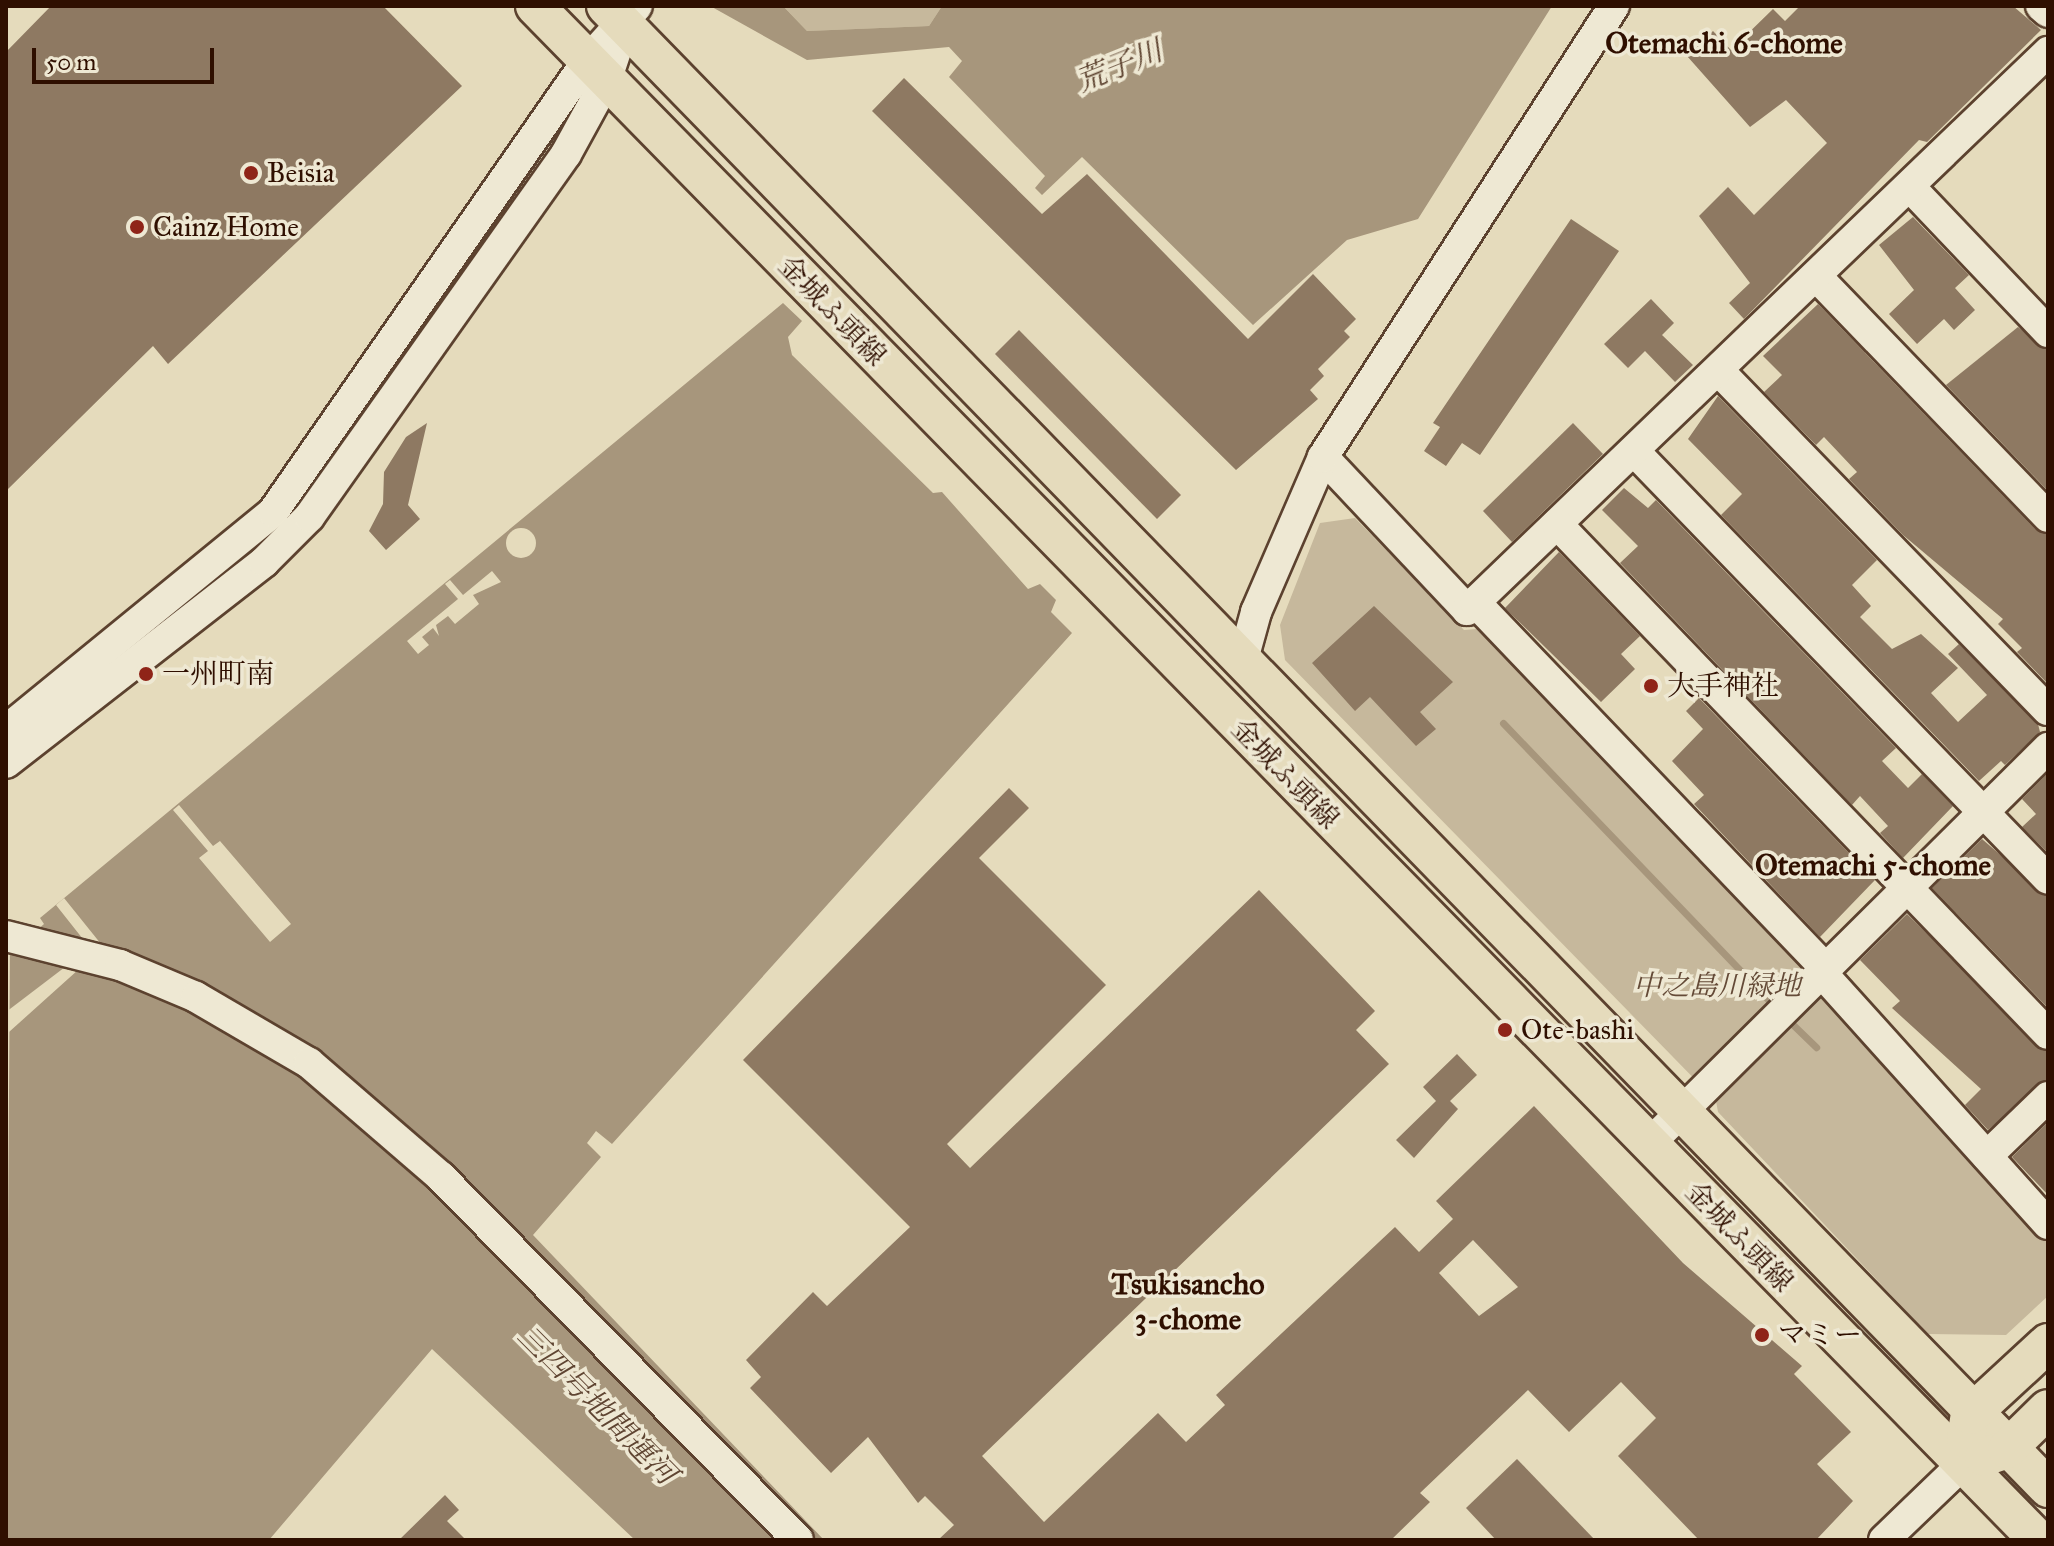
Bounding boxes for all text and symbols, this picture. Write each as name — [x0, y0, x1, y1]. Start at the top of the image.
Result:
district label: Otemachi 6-chome — [1605, 25, 1843, 61]
scale bar — [36, 32, 218, 82]
water label: 荒子川 — [1071, 32, 1167, 100]
text: 50 m — [46, 47, 96, 77]
place label: Beisia — [267, 156, 335, 190]
marker: Beisia — [242, 164, 260, 182]
place label: Cainz Home — [153, 210, 299, 244]
marker: Cainz Home — [128, 218, 146, 236]
street label: 金城ふ頭線 — [771, 249, 893, 373]
place label: 一州町南 — [162, 657, 274, 691]
marker: 一州町南 — [137, 665, 155, 683]
place label: 大手神社 — [1667, 669, 1779, 703]
marker: 大手神社 — [1642, 677, 1660, 695]
street label: 金城ふ頭線 — [1224, 712, 1346, 836]
district label: Otemachi 5-chome — [1755, 847, 1991, 883]
park label: 中之島川緑地 — [1633, 969, 1801, 1003]
place label: Ote-bashi — [1521, 1013, 1634, 1047]
marker: Ote-bashi — [1496, 1021, 1514, 1039]
street label: 金城ふ頭線 — [1678, 1175, 1800, 1299]
district label: Tsukisancho 3-chome — [1111, 1266, 1265, 1336]
water label: 三四号地間運河 — [510, 1318, 684, 1492]
place label: マミー — [1778, 1318, 1862, 1352]
marker: マミー — [1753, 1326, 1771, 1344]

